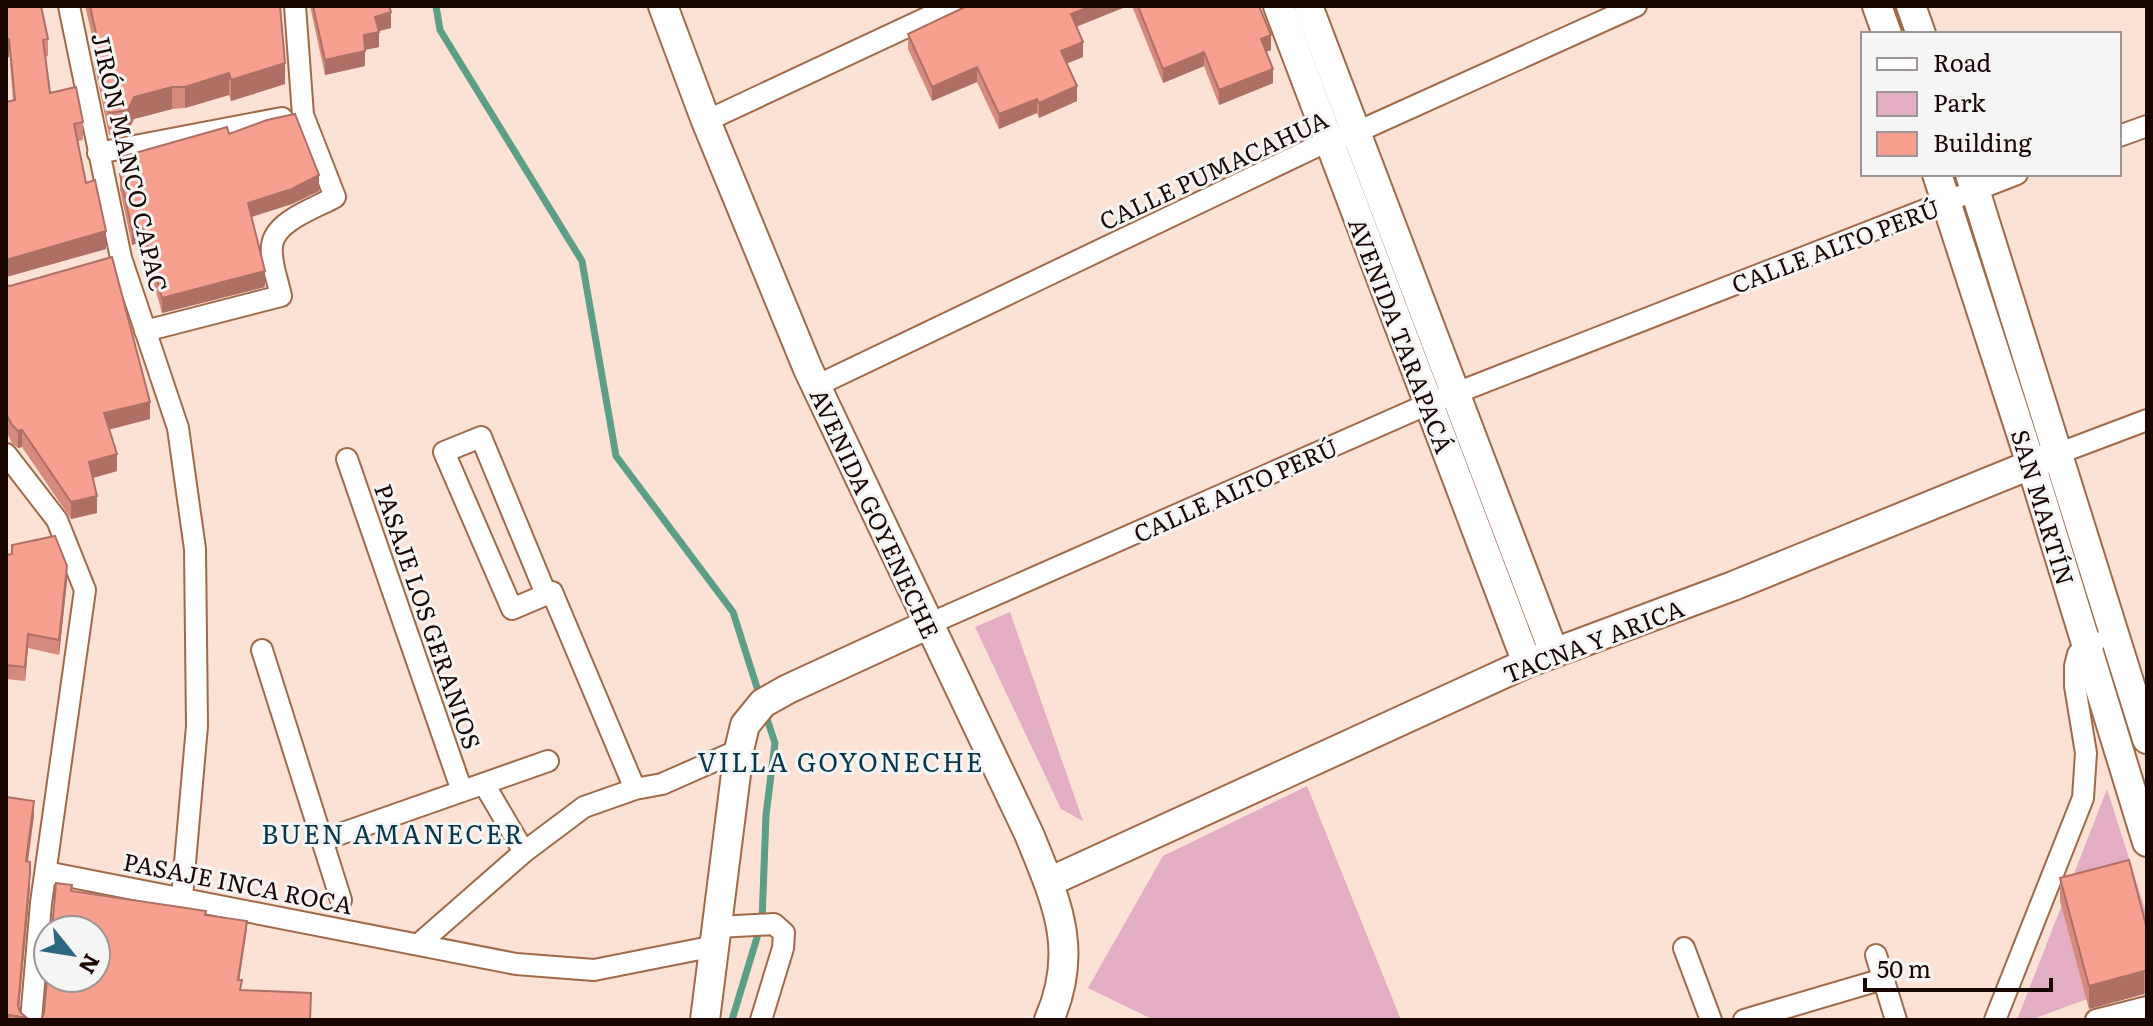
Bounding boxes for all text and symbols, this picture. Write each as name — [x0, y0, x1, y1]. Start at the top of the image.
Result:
street label: JIRÓN MANCO CAPAC — [84, 29, 178, 295]
legend — [1861, 32, 2121, 176]
text: Road — [1933, 44, 1992, 79]
text: Park — [1933, 84, 1986, 119]
street label: CALLE PUMACAHUA — [1093, 100, 1333, 237]
text: Building — [1933, 124, 2032, 159]
street label: CALLE ALTO PERÚ — [1726, 189, 1944, 301]
street label: AVENIDA TARAPACÁ — [1341, 212, 1463, 458]
street label: AVENIDA GOYENECHE — [803, 382, 949, 644]
street label: SAN MARTÍN — [2004, 425, 2084, 589]
street label: CALLE ALTO PERÚ — [1127, 428, 1343, 550]
street label: PASAJE LOS GERANIOS — [367, 479, 491, 753]
street label: TACNA Y ARICA — [1497, 589, 1689, 691]
district label: VILLA GOYONECHE — [697, 741, 985, 780]
district label: BUEN AMANECER — [261, 813, 525, 852]
street label: PASAJE INCA ROCA — [120, 843, 356, 921]
north arrow — [32, 914, 112, 994]
scale bar — [1865, 942, 2051, 992]
text: N — [72, 949, 110, 981]
text: 50 m — [1877, 950, 1931, 985]

